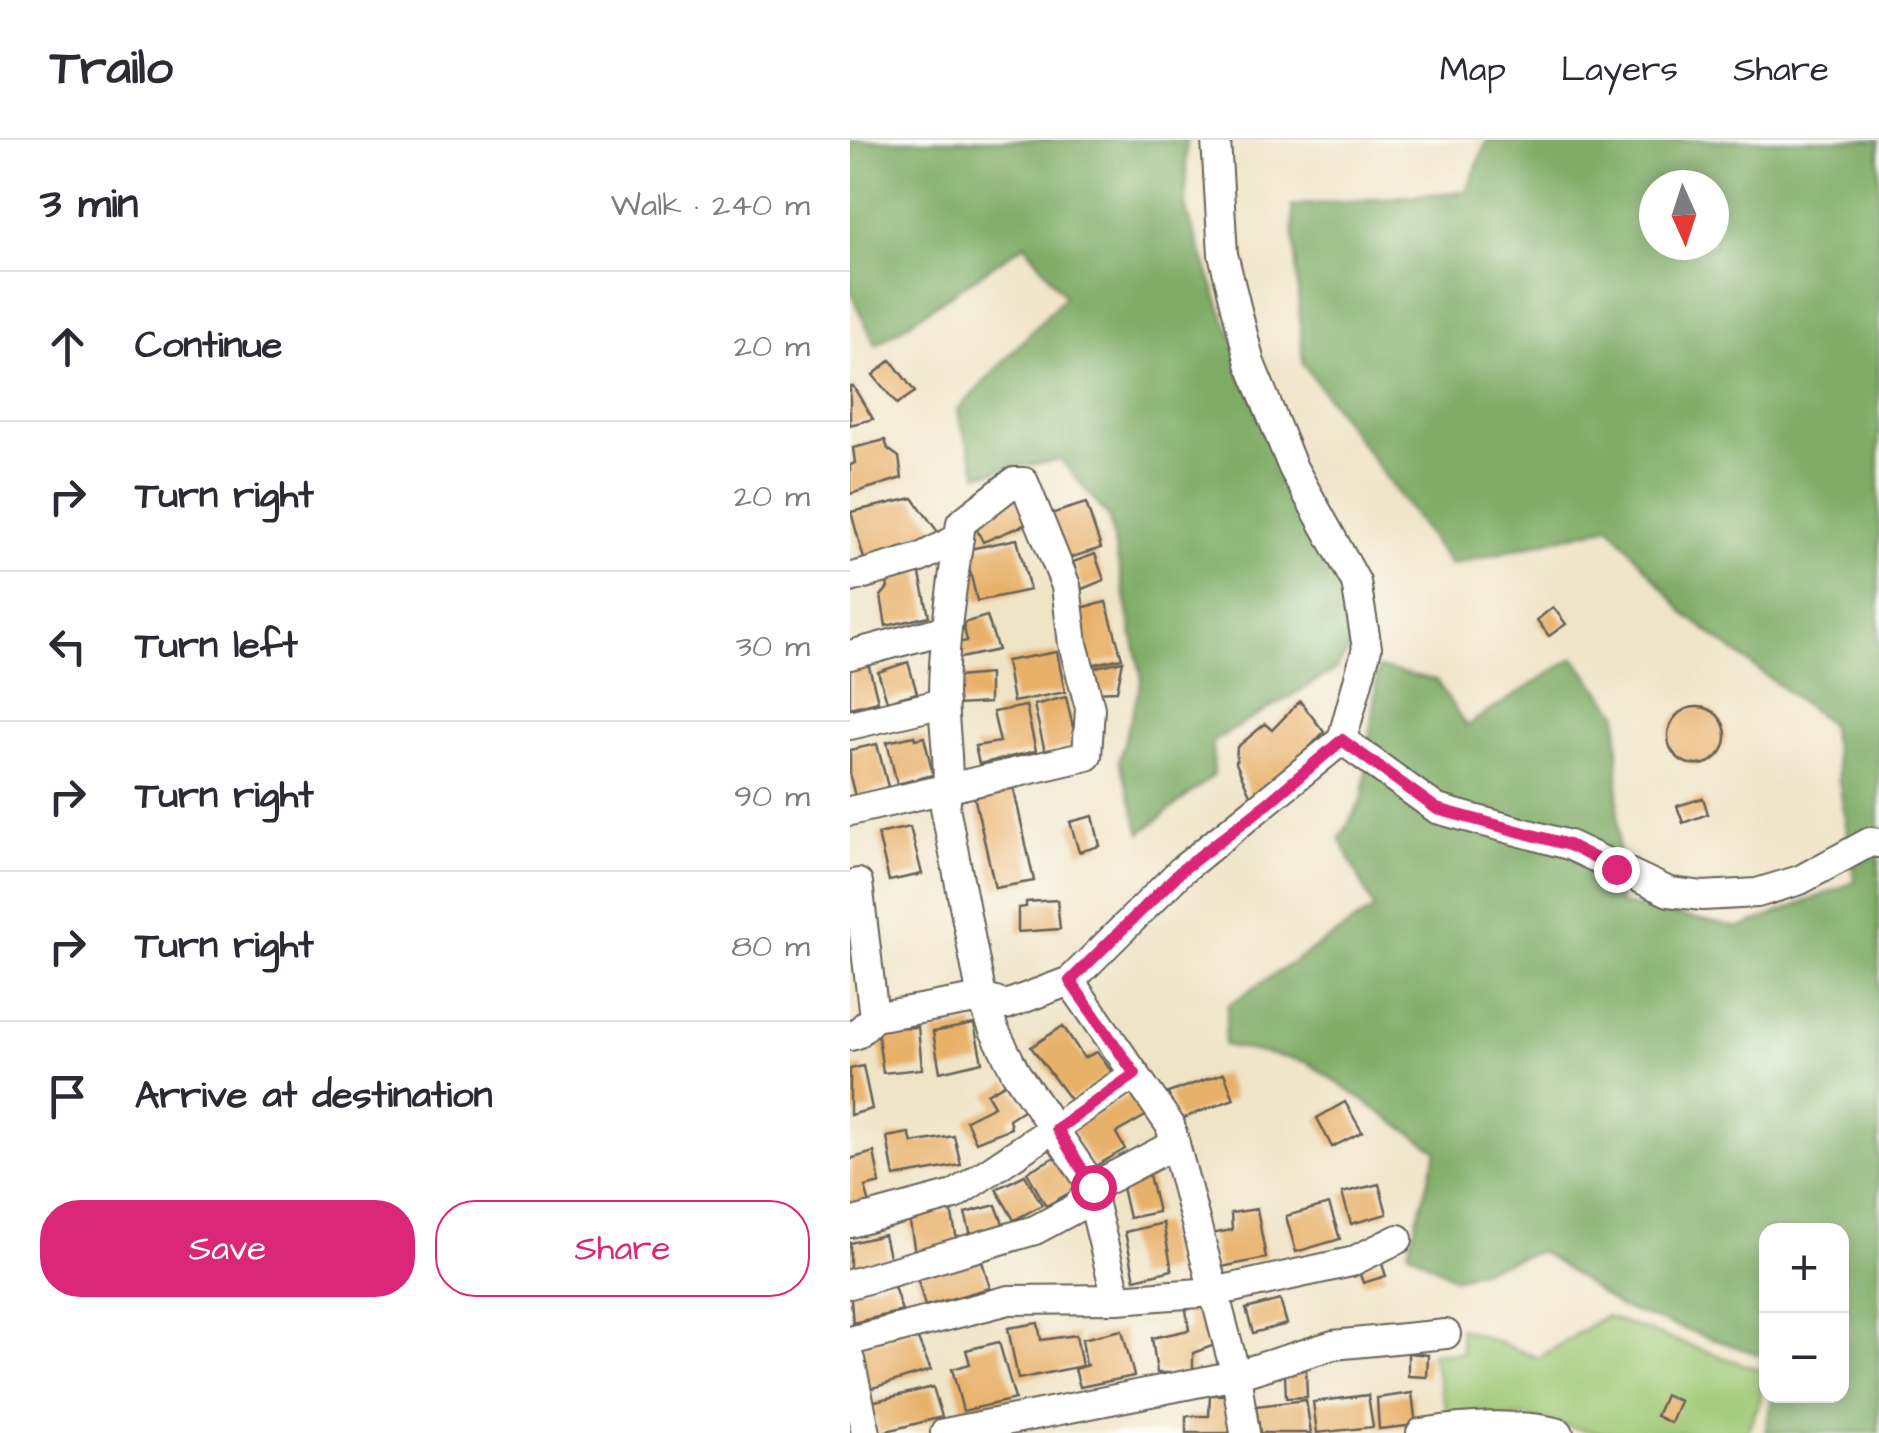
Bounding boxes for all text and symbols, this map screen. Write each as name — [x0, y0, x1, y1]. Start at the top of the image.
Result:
text: Trailo — [50, 36, 173, 102]
text: Map — [1440, 45, 1506, 94]
text: Layers — [1561, 45, 1678, 94]
text: Share — [1733, 45, 1829, 94]
north arrow — [1639, 170, 1729, 260]
text: 3 min — [40, 176, 138, 234]
text: Walk · 240 m — [611, 183, 810, 228]
icon: ahead — [40, 319, 95, 374]
text: Continue — [135, 320, 282, 372]
text: 20 m — [734, 324, 810, 369]
icon: right — [40, 469, 95, 524]
text: Turn right — [135, 470, 314, 522]
text: 20 m — [734, 474, 810, 519]
icon: left — [40, 619, 95, 674]
text: Turn left — [135, 620, 298, 672]
text: 30 m — [736, 624, 810, 669]
icon: right — [40, 769, 95, 824]
text: Turn right — [135, 770, 314, 822]
text: 90 m — [734, 774, 810, 819]
route end — [1594, 847, 1640, 893]
icon: right — [40, 919, 95, 974]
text: Turn right — [135, 920, 314, 972]
text: 80 m — [731, 924, 810, 969]
icon: arrive — [40, 1069, 95, 1124]
text: Arrive at destination — [135, 1070, 492, 1122]
route start — [1071, 1165, 1117, 1211]
button: Save — [40, 1200, 415, 1297]
button: Share — [435, 1200, 810, 1297]
map controls — [1759, 1223, 1849, 1403]
button: + — [1759, 1223, 1849, 1313]
button: − — [1759, 1313, 1849, 1403]

